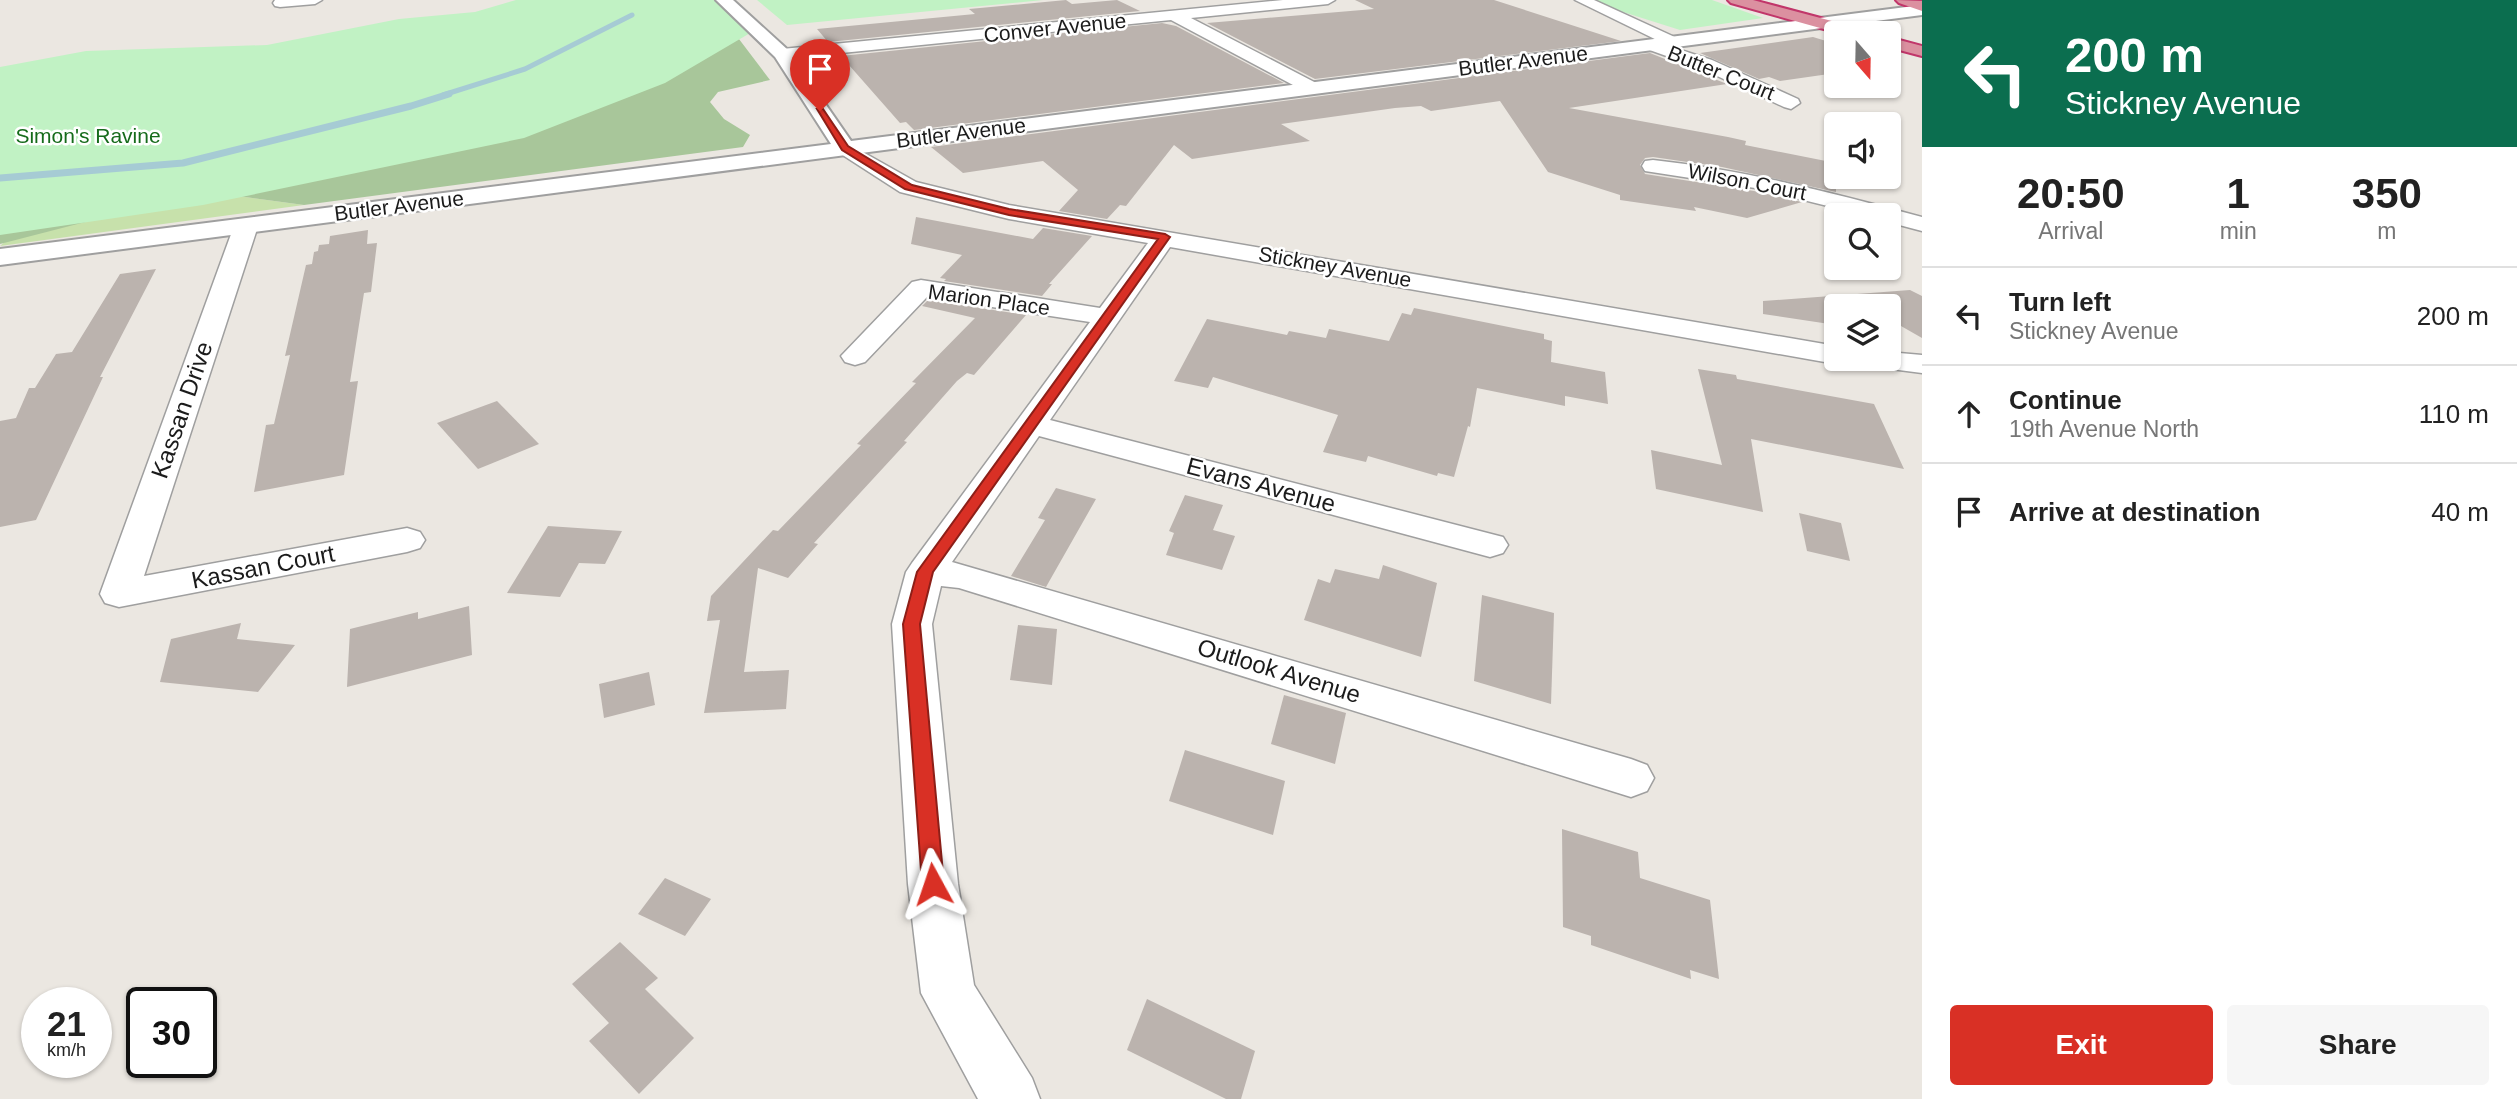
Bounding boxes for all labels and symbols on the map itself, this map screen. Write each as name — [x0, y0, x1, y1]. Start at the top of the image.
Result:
street label: Conver Avenue — [983, 9, 1127, 46]
north arrow — [1824, 21, 1900, 98]
pin — [790, 39, 850, 111]
street label: Butler Avenue — [1457, 41, 1589, 80]
street label: Butter Court — [1664, 41, 1778, 104]
street label: Butler Avenue — [895, 113, 1027, 152]
park label: Simon's Ravine — [15, 124, 161, 147]
street label: Wilson Court — [1686, 159, 1808, 204]
street label: Butler Avenue — [333, 186, 465, 225]
street label: Stickney Avenue — [1257, 242, 1413, 291]
street label: Marion Place — [927, 280, 1051, 319]
street label: Kassan Drive — [146, 338, 218, 482]
street label: Evans Avenue — [1184, 452, 1339, 517]
street label: Kassan Court — [189, 539, 337, 594]
street label: Outlook Avenue — [1194, 633, 1364, 708]
position arrow — [896, 847, 970, 921]
speed limit sign: 30 — [126, 987, 217, 1078]

